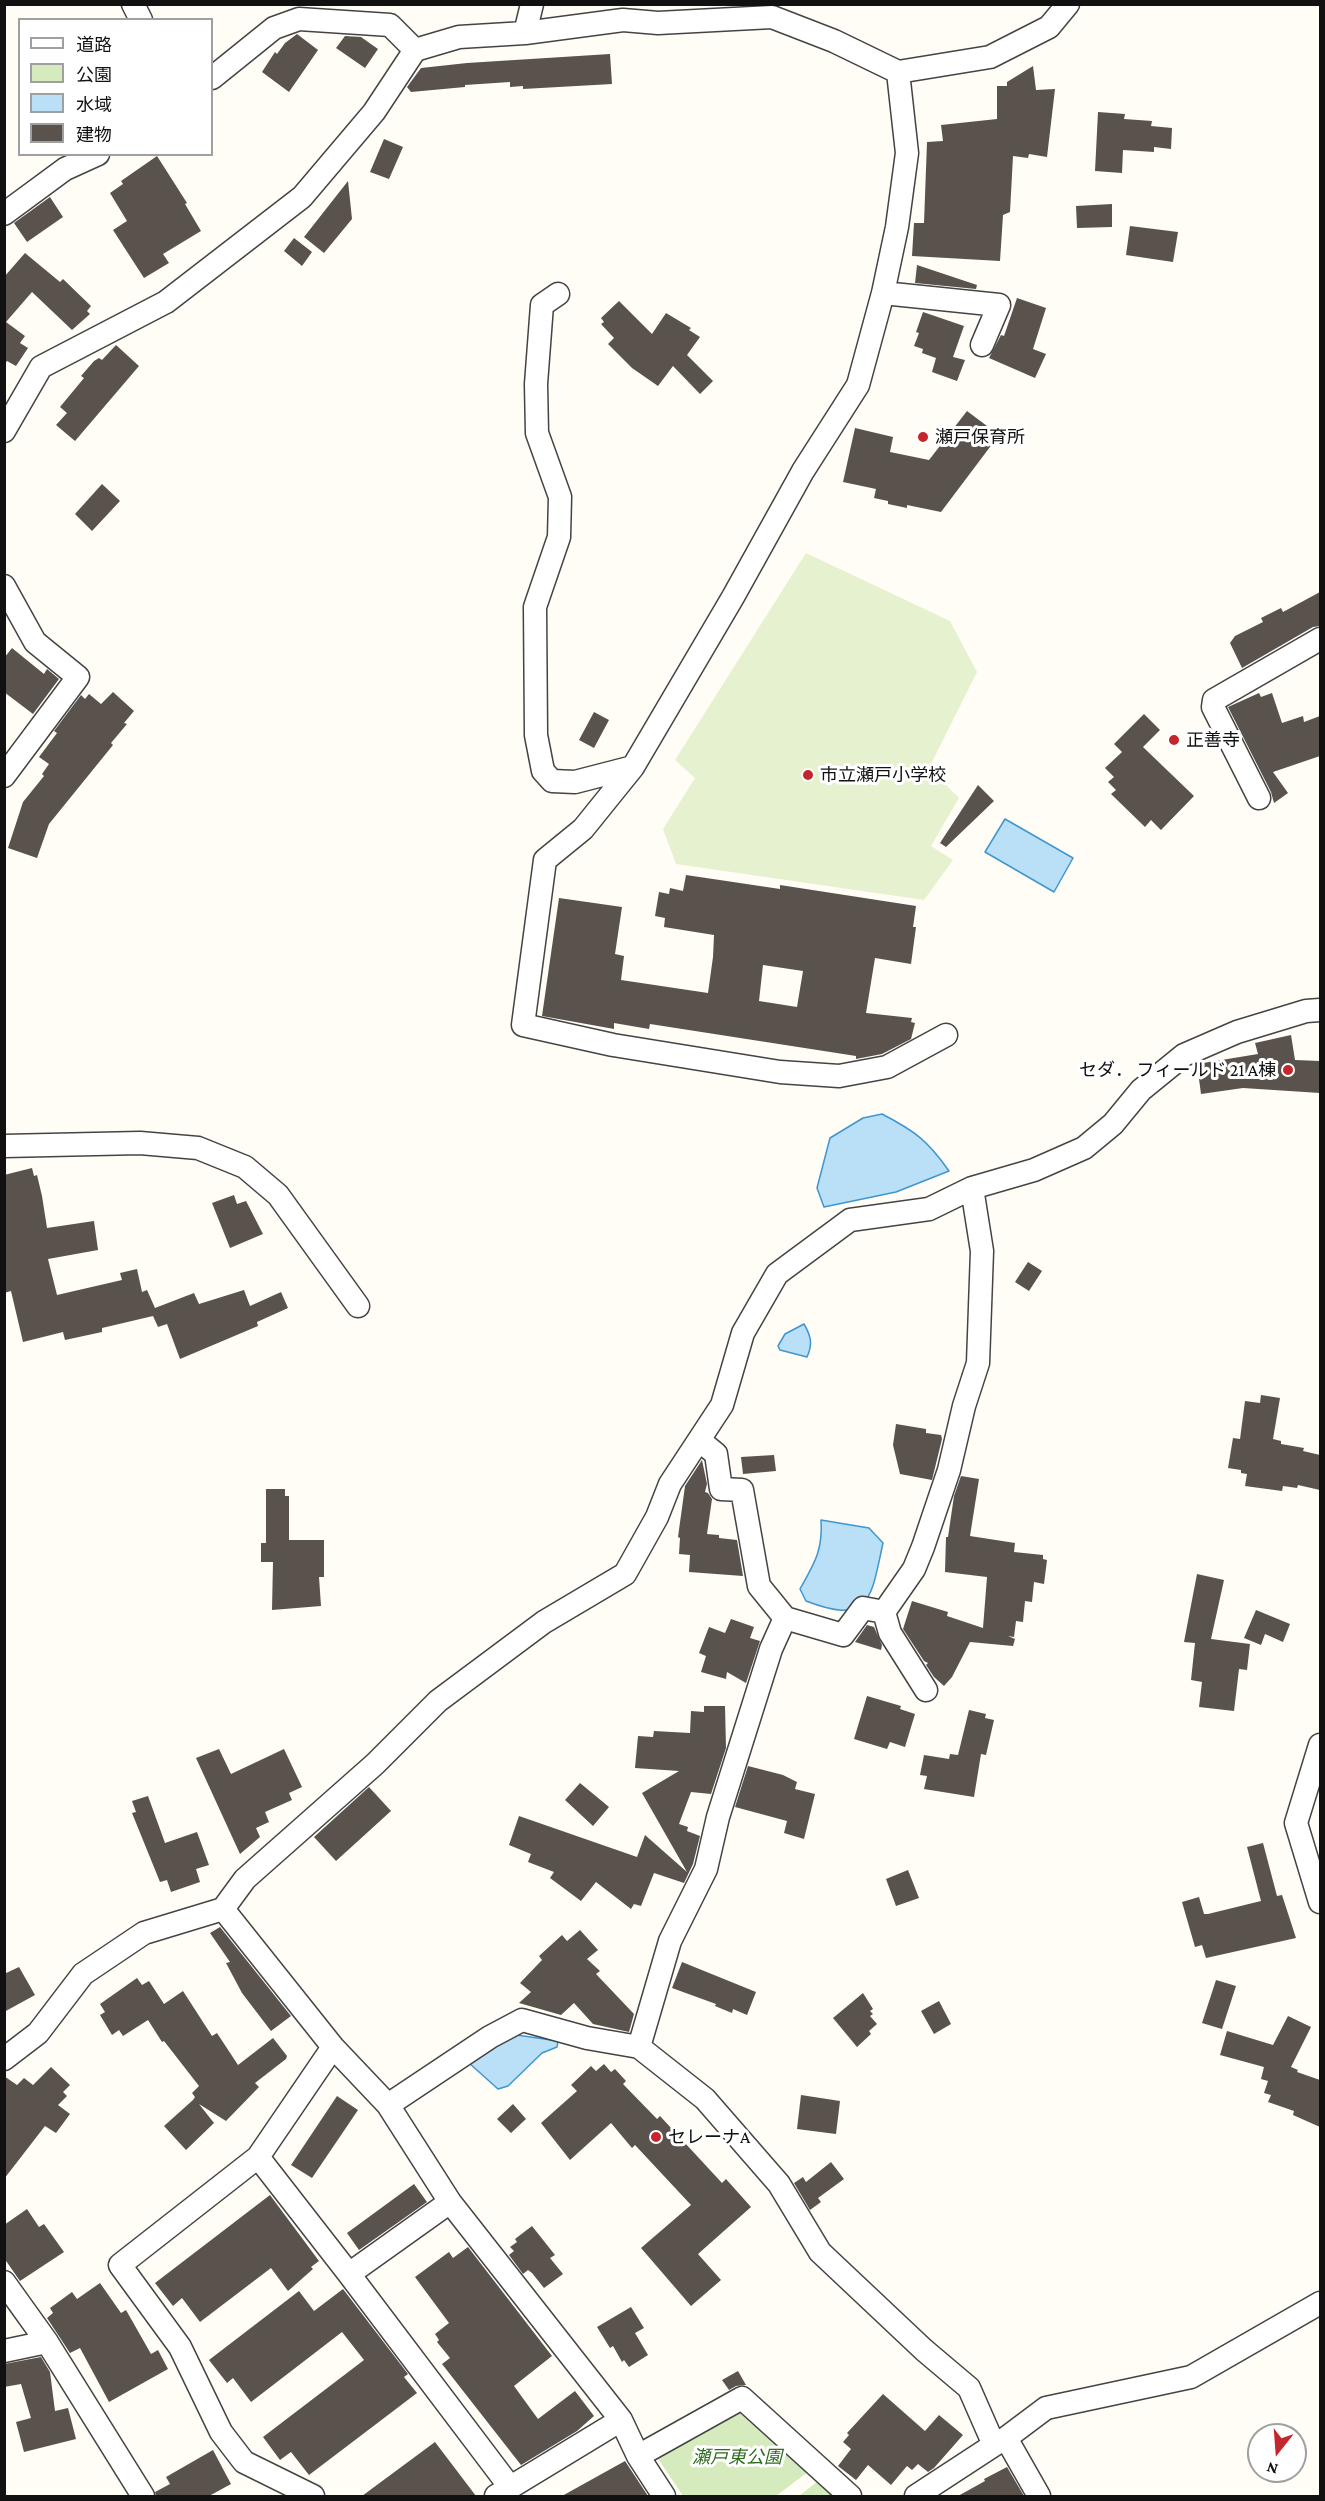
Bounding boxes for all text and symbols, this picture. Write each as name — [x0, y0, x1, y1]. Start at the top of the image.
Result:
legend — [18, 18, 213, 156]
text: 道路 — [76, 35, 112, 55]
text: 公園 — [76, 65, 112, 85]
text: 水域 — [76, 95, 112, 115]
text: 建物 — [76, 125, 112, 145]
place label: 瀬戸保育所 — [935, 426, 1025, 448]
marker: 瀬戸保育所 — [916, 430, 930, 444]
place label: 正善寺 — [1186, 729, 1240, 751]
marker: 正善寺 — [1167, 733, 1181, 747]
place label: 市立瀬戸小学校 — [820, 764, 946, 786]
marker: 市立瀬戸小学校 — [801, 768, 815, 782]
place label: セダ． フィールド 21 A棟 — [1079, 1059, 1276, 1081]
marker: セダ． フィールド 21 A棟 — [1281, 1063, 1295, 1077]
place label: セレーナA — [668, 2126, 750, 2148]
marker: セレーナA — [649, 2130, 663, 2144]
north arrow — [1247, 2423, 1307, 2483]
park label: 瀬戸東公園 — [692, 2446, 782, 2468]
text: N — [1264, 2459, 1280, 2479]

